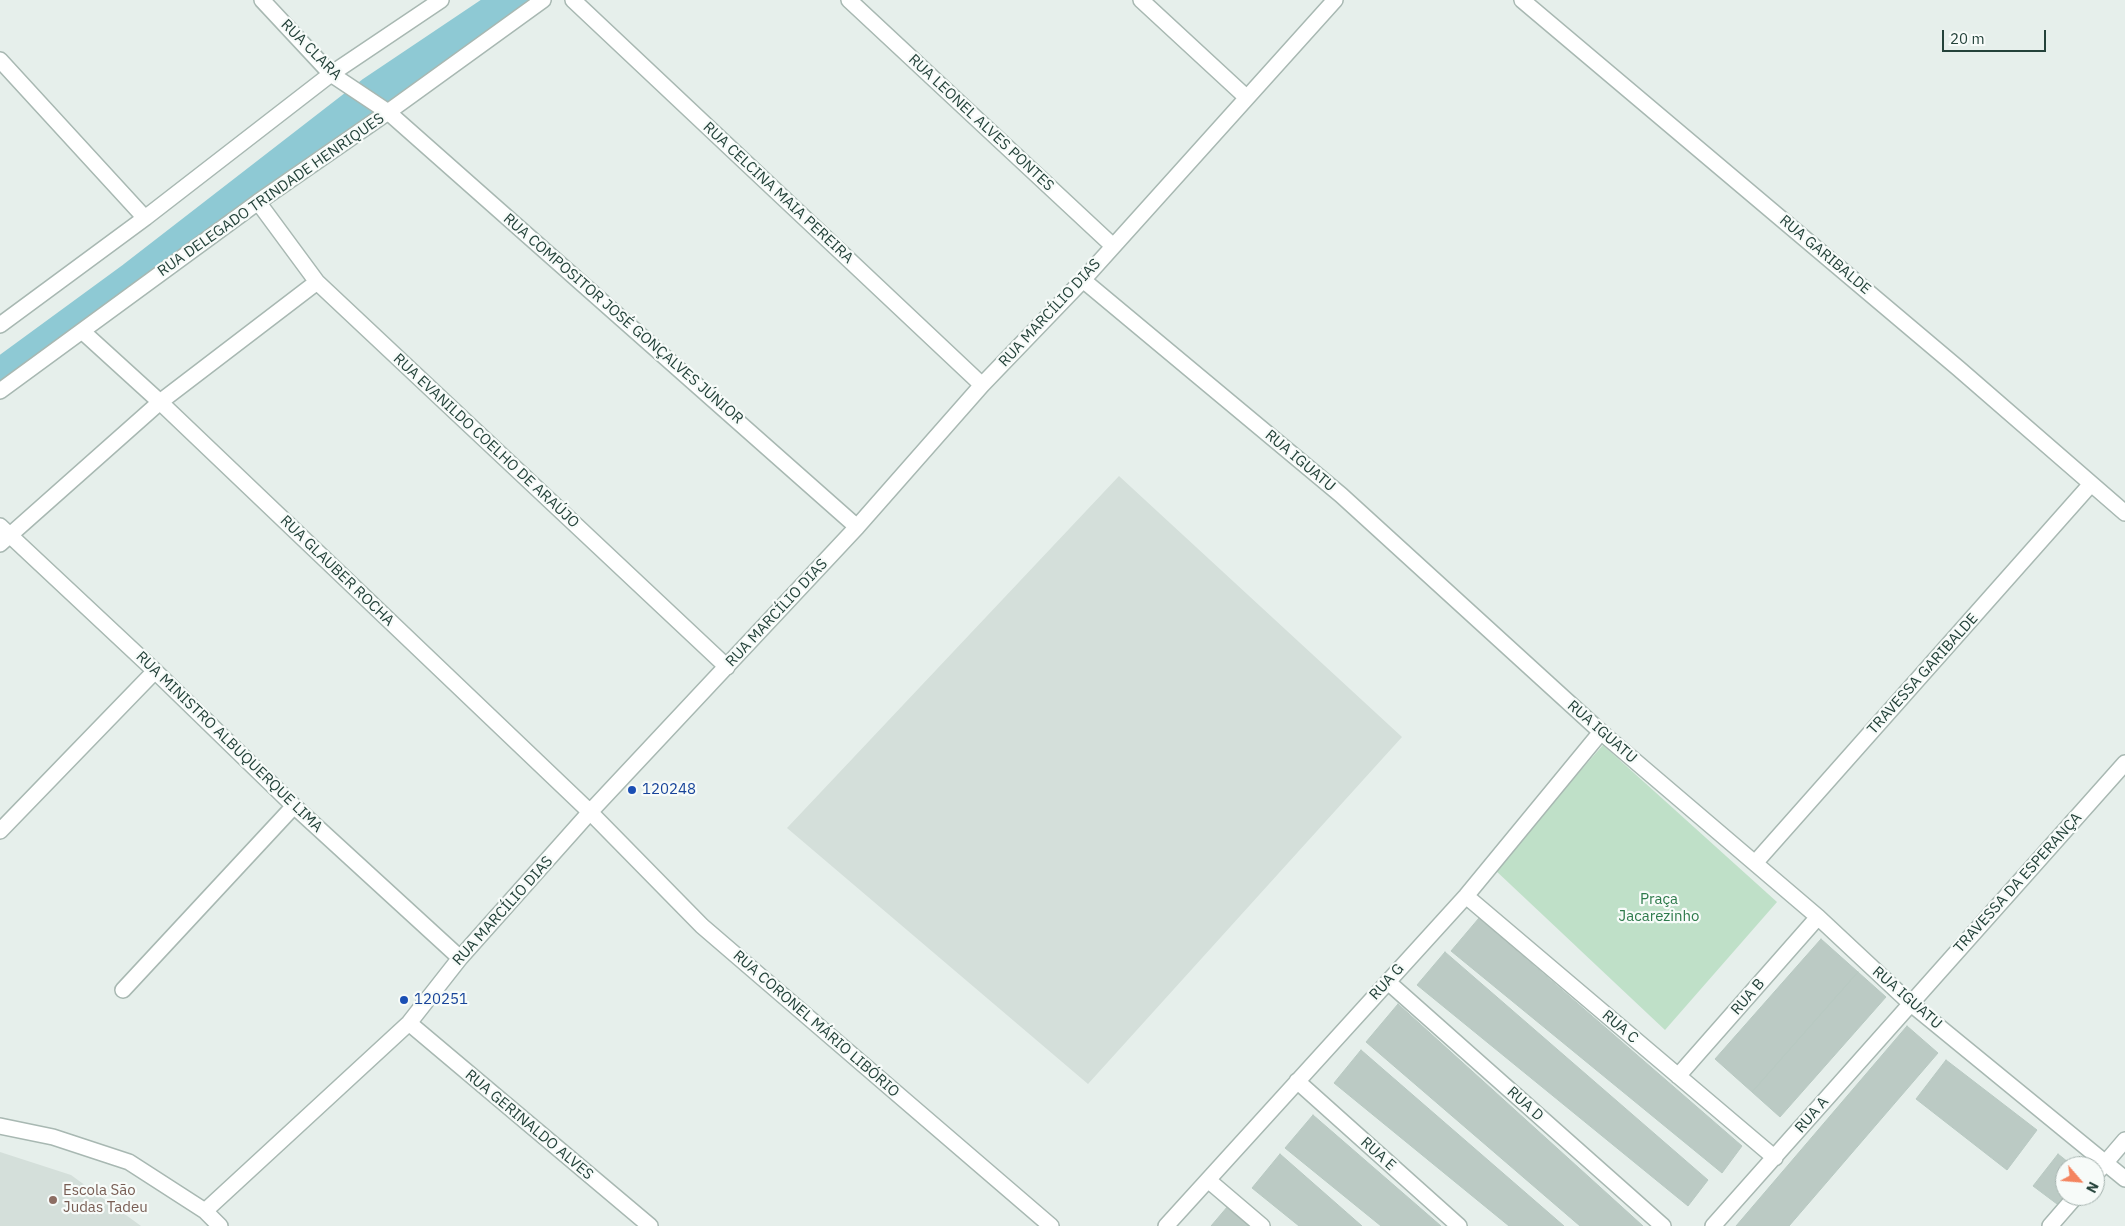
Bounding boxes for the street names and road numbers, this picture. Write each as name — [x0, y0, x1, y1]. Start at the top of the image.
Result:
street label: RUA CLARA — [277, 16, 345, 84]
street label: RUA LEONEL ALVES PONTES — [904, 51, 1058, 195]
street label: RUA DELEGADO TRINDADE HENRIQUES — [154, 110, 388, 280]
street label: RUA CELCINA MAIA PEREIRA — [699, 119, 857, 267]
street label: RUA COMPOSITOR JOSÉ GONÇALVES JÚNIOR — [499, 210, 747, 428]
street label: RUA GARIBALDE — [1776, 212, 1874, 298]
street label: RUA MARCÍLIO DIAS — [995, 255, 1105, 371]
street label: RUA EVANILDO COELHO DE ARAÚJO — [389, 350, 583, 532]
street label: RUA IGUATU — [1261, 426, 1339, 496]
street label: RUA GLAUBER ROCHA — [276, 512, 398, 630]
street label: RUA MARCÍLIO DIAS — [722, 555, 832, 671]
street label: TRAVESSA GARIBALDE — [1864, 610, 1982, 738]
street label: RUA MINISTRO ALBUQUERQUE LIMA — [132, 648, 326, 836]
street label: RUA IGUATU — [1564, 697, 1640, 767]
street label: TRAVESSA DA ESPERANÇA — [1950, 809, 2086, 957]
street label: RUA MARCÍLIO DIAS — [449, 853, 557, 969]
street label: RUA CORONEL MÁRIO LIBÓRIO — [729, 947, 903, 1101]
street label: RUA G — [1366, 960, 1408, 1004]
street label: RUA IGUATU — [1869, 963, 1945, 1033]
street label: RUA B — [1727, 975, 1769, 1019]
street label: RUA C — [1598, 1007, 1642, 1047]
street label: RUA GERINALDO ALVES — [461, 1066, 597, 1184]
street label: RUA D — [1503, 1083, 1547, 1125]
street label: RUA A — [1791, 1093, 1833, 1137]
street label: RUA E — [1357, 1133, 1399, 1175]

